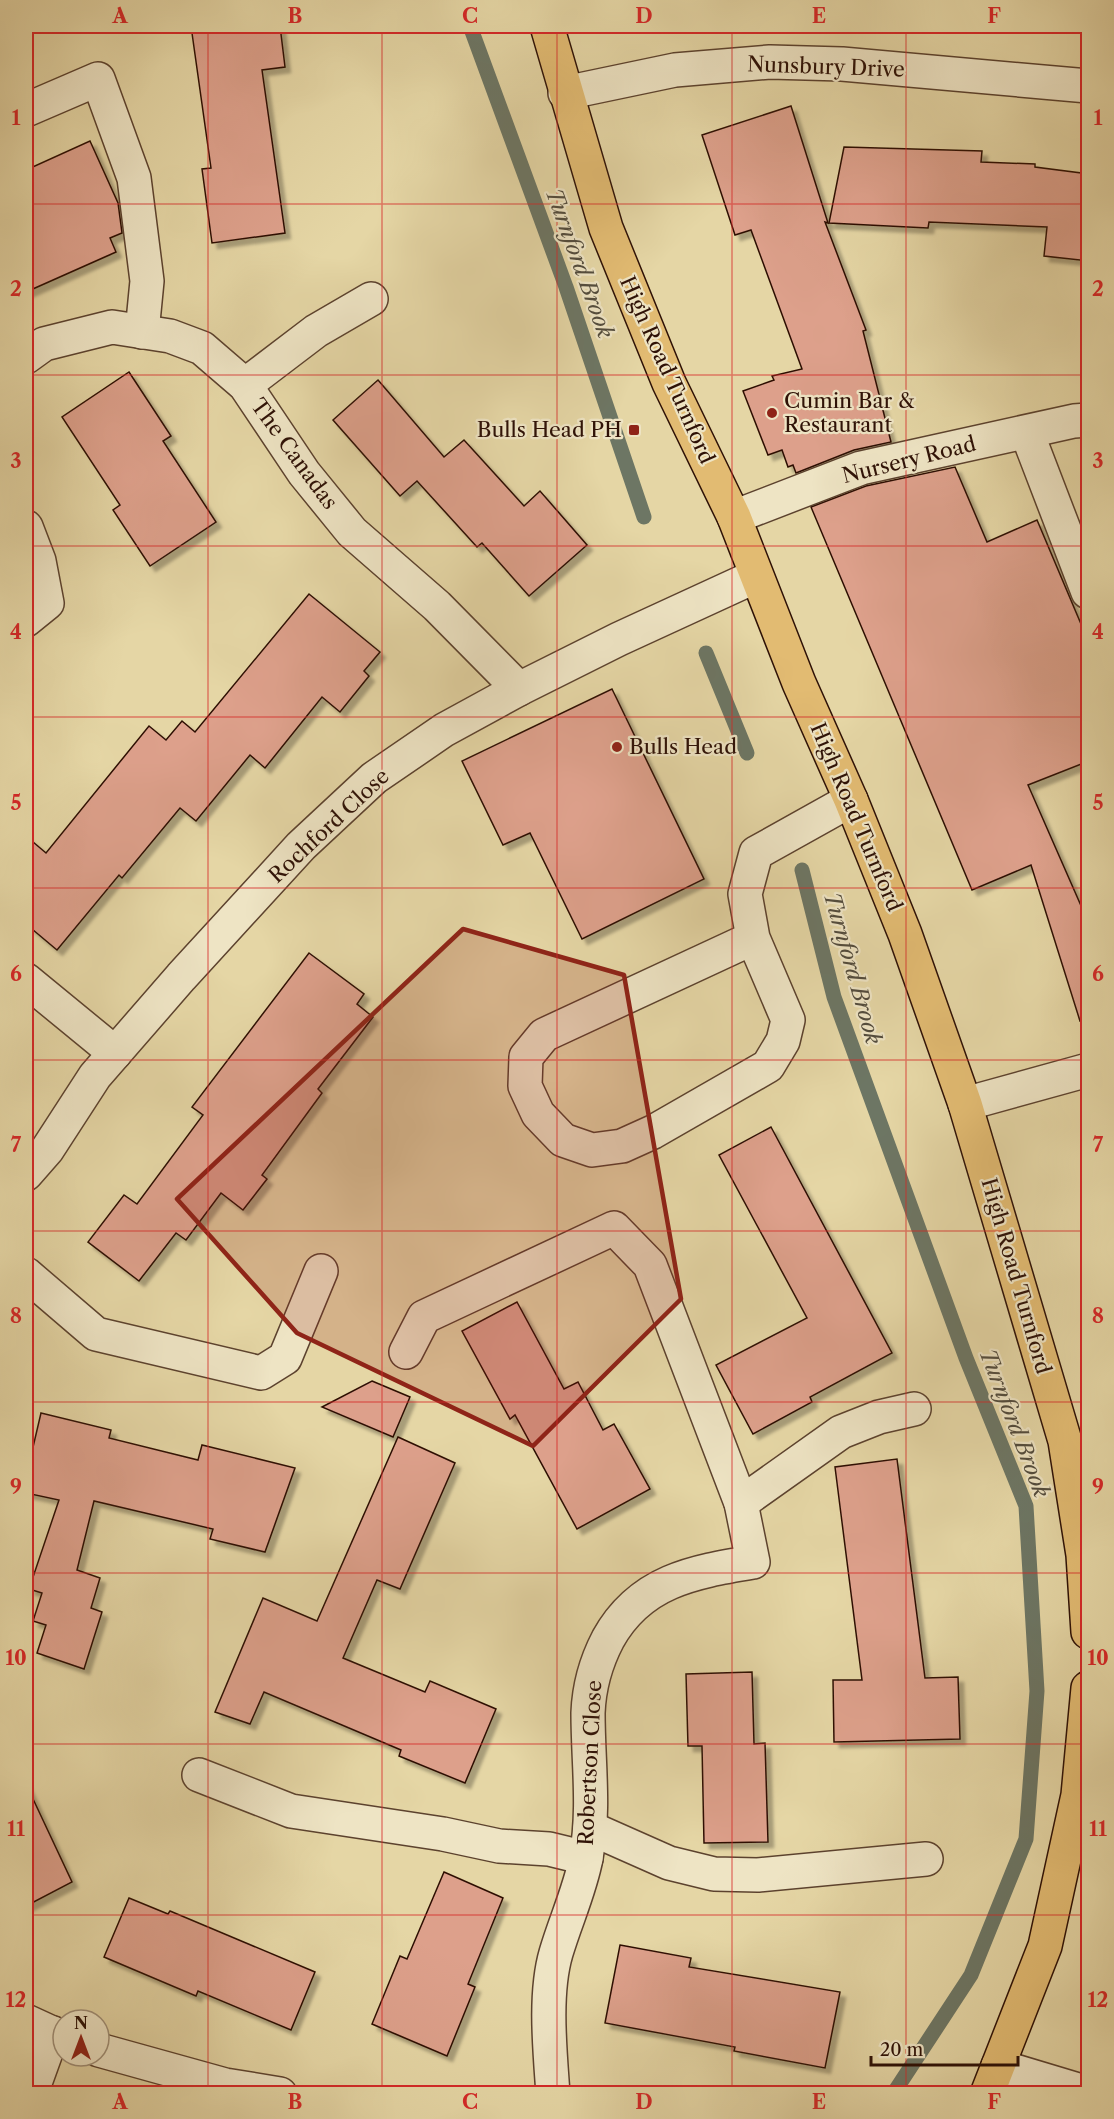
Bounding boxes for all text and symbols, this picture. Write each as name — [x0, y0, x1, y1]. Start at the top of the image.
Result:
text: A — [111, 4, 128, 28]
text: B — [288, 4, 303, 28]
text: C — [462, 4, 478, 28]
text: D — [635, 4, 653, 28]
text: E — [812, 4, 826, 28]
text: F — [987, 4, 1001, 28]
street label: Nunsbury Drive — [747, 51, 905, 82]
text: 1 — [12, 106, 21, 130]
text: 1 — [1094, 106, 1103, 130]
water label: Turnford Brook — [540, 185, 619, 342]
street label: High Road Turnford — [615, 272, 720, 468]
text: 2 — [10, 277, 22, 301]
text: 2 — [1092, 277, 1104, 301]
place label: Cumin Bar & Restaurant — [784, 388, 915, 437]
street label: The Canadas — [246, 393, 343, 514]
marker: Cumin Bar & Restaurant — [765, 406, 779, 420]
place label: Bulls Head PH — [477, 417, 622, 442]
marker: Bulls Head PH — [627, 423, 641, 437]
street label: Nursery Road — [839, 431, 979, 488]
text: 3 — [10, 449, 22, 473]
text: 3 — [1092, 449, 1104, 473]
text: 4 — [10, 620, 22, 644]
text: 4 — [1092, 620, 1104, 644]
street label: High Road Turnford — [805, 719, 908, 915]
place label: Bulls Head — [629, 734, 737, 759]
marker: Bulls Head — [610, 740, 624, 754]
street label: Rochford Close — [263, 763, 394, 888]
text: 5 — [10, 791, 22, 815]
text: 5 — [1092, 791, 1104, 815]
water label: Turnford Brook — [818, 889, 887, 1048]
text: 6 — [10, 962, 22, 986]
text: 6 — [1092, 962, 1104, 986]
text: 7 — [11, 1133, 22, 1157]
text: 7 — [1093, 1133, 1104, 1157]
street label: High Road Turnford — [977, 1175, 1056, 1377]
text: 8 — [10, 1304, 22, 1328]
text: 8 — [1092, 1304, 1104, 1328]
water label: Turnford Brook — [974, 1345, 1056, 1502]
text: 9 — [10, 1475, 22, 1499]
text: 9 — [1092, 1475, 1104, 1499]
text: 10 — [5, 1646, 27, 1670]
text: 10 — [1087, 1646, 1109, 1670]
street label: Robertson Close — [573, 1680, 606, 1846]
text: 11 — [7, 1817, 25, 1841]
text: 11 — [1089, 1817, 1107, 1841]
text: 12 — [6, 1988, 26, 2012]
text: 12 — [1088, 1988, 1108, 2012]
north arrow — [51, 2008, 111, 2068]
text: N — [74, 2013, 88, 2033]
scale bar — [871, 2029, 1018, 2067]
text: 20 m — [880, 2039, 924, 2061]
text: A — [111, 2090, 128, 2114]
text: B — [288, 2090, 303, 2114]
text: C — [462, 2090, 478, 2114]
text: D — [635, 2090, 653, 2114]
text: E — [812, 2090, 826, 2114]
text: F — [987, 2090, 1001, 2114]

